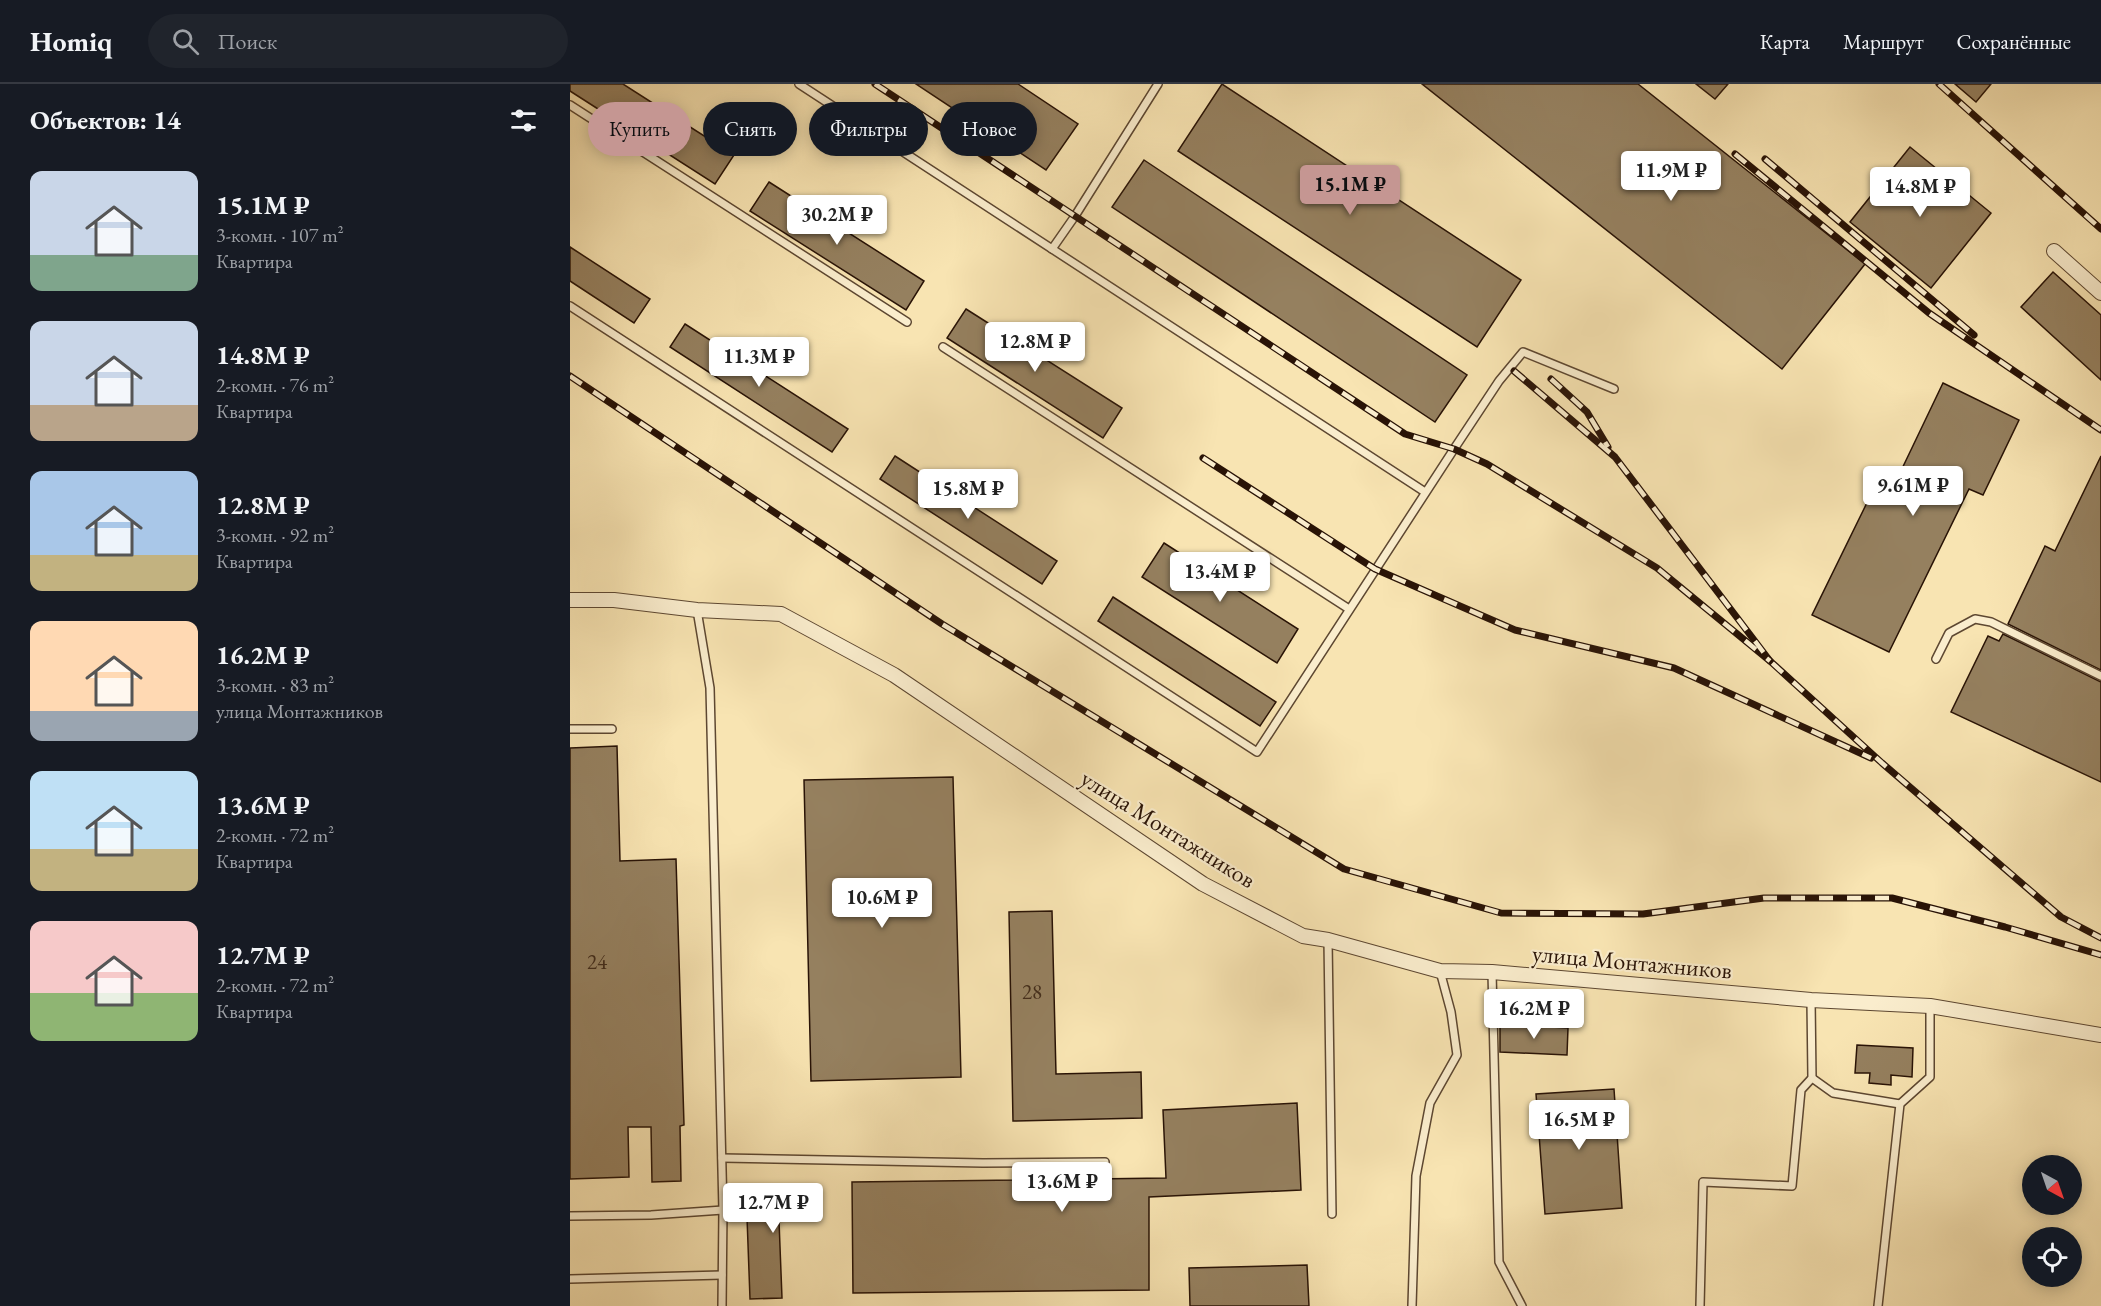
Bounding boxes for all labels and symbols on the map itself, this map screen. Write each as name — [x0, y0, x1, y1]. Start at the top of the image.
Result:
pin: 11.9M ₽ — [1616, 151, 1726, 202]
pin: 15.1M ₽ — [1295, 165, 1405, 216]
pin: 14.8M ₽ — [1865, 167, 1975, 218]
pin: 30.2M ₽ — [782, 195, 892, 246]
pin: 12.8M ₽ — [980, 322, 1090, 373]
pin: 11.3M ₽ — [704, 337, 814, 388]
pin: 9.61M ₽ — [1858, 466, 1968, 517]
pin: 15.8M ₽ — [913, 469, 1023, 520]
pin: 13.4M ₽ — [1165, 552, 1275, 603]
street label: улица Монтажников — [1075, 762, 1261, 895]
pin: 10.6M ₽ — [827, 878, 937, 929]
street label: улица Монтажников — [1531, 937, 1733, 986]
house number: 24 — [587, 948, 608, 975]
house number: 28 — [1022, 978, 1042, 1005]
pin: 16.2M ₽ — [1479, 989, 1589, 1040]
pin: 16.5M ₽ — [1524, 1100, 1634, 1151]
north arrow — [2022, 1155, 2082, 1215]
pin: 13.6M ₽ — [1007, 1162, 1117, 1213]
pin: 12.7M ₽ — [718, 1183, 828, 1234]

